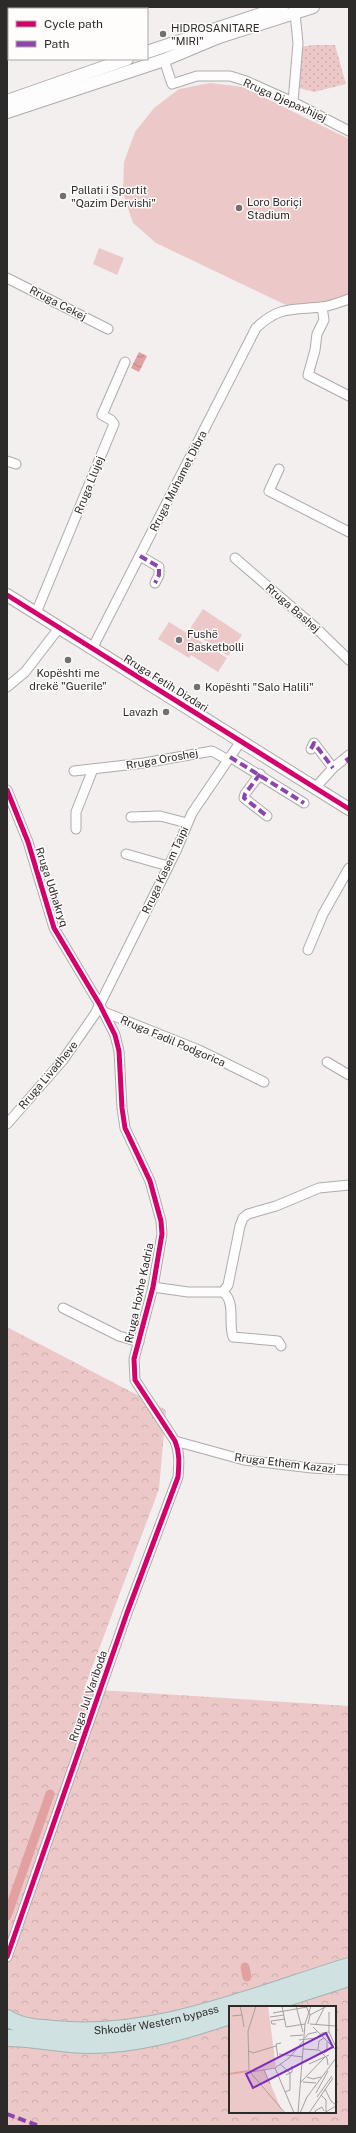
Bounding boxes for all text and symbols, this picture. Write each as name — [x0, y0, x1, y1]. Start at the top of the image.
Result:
legend — [8, 8, 148, 60]
text: Cycle path — [44, 17, 103, 31]
place label: HIDROSANITARE "MIRI" — [171, 22, 260, 47]
marker: HIDROSANITARE "MIRI" — [158, 29, 168, 39]
text: Path — [44, 37, 70, 51]
street label: Rruga Djepaxhijej — [241, 76, 329, 124]
place label: Pallati i Sportit "Qazim Dervishi" — [71, 184, 156, 209]
marker: Pallati i Sportit "Qazim Dervishi" — [58, 191, 68, 201]
place label: Loro Boriçi Stadium — [247, 196, 302, 221]
marker: Loro Boriçi Stadium — [234, 203, 244, 213]
street label: Rruga Cekej — [28, 284, 89, 323]
street label: Rruga Muhamet Dibra — [147, 429, 209, 533]
street label: Rruga Llujej — [72, 454, 106, 516]
street label: Rruga Bashej — [263, 581, 323, 635]
place label: Fushë Basketbolli — [187, 628, 244, 653]
marker: Fushë Basketbolli — [174, 635, 184, 645]
street label: Rruga Fetih Dizdari — [122, 652, 210, 714]
marker: Kopështi me drekë "Guerile" — [63, 655, 73, 665]
place label: Kopështi me drekë "Guerile" — [29, 667, 107, 692]
place label: Kopështi "Salo Halili" — [205, 681, 314, 693]
marker: Kopështi "Salo Halili" — [192, 682, 202, 692]
place label: Lavazh — [123, 706, 158, 718]
marker: Lavazh — [161, 707, 171, 717]
street label: Rruga Oroshej — [125, 747, 199, 771]
street label: Rruga Kasem Taipi — [140, 824, 190, 916]
street label: Rruga Udhakryq — [33, 846, 71, 928]
street label: Rruga Fadil Podgorica — [119, 1013, 227, 1069]
street label: Rruga Livadheve — [16, 1039, 80, 1111]
street label: Rruga Hoxhe Kadria — [122, 1242, 156, 1344]
street label: Rruga Ethem Kazazi — [234, 1451, 336, 1475]
street label: Rruga Jul Variboda — [67, 1649, 109, 1743]
street label: Shkodër Western bypass — [94, 2002, 220, 2036]
inset map — [229, 2006, 336, 2113]

